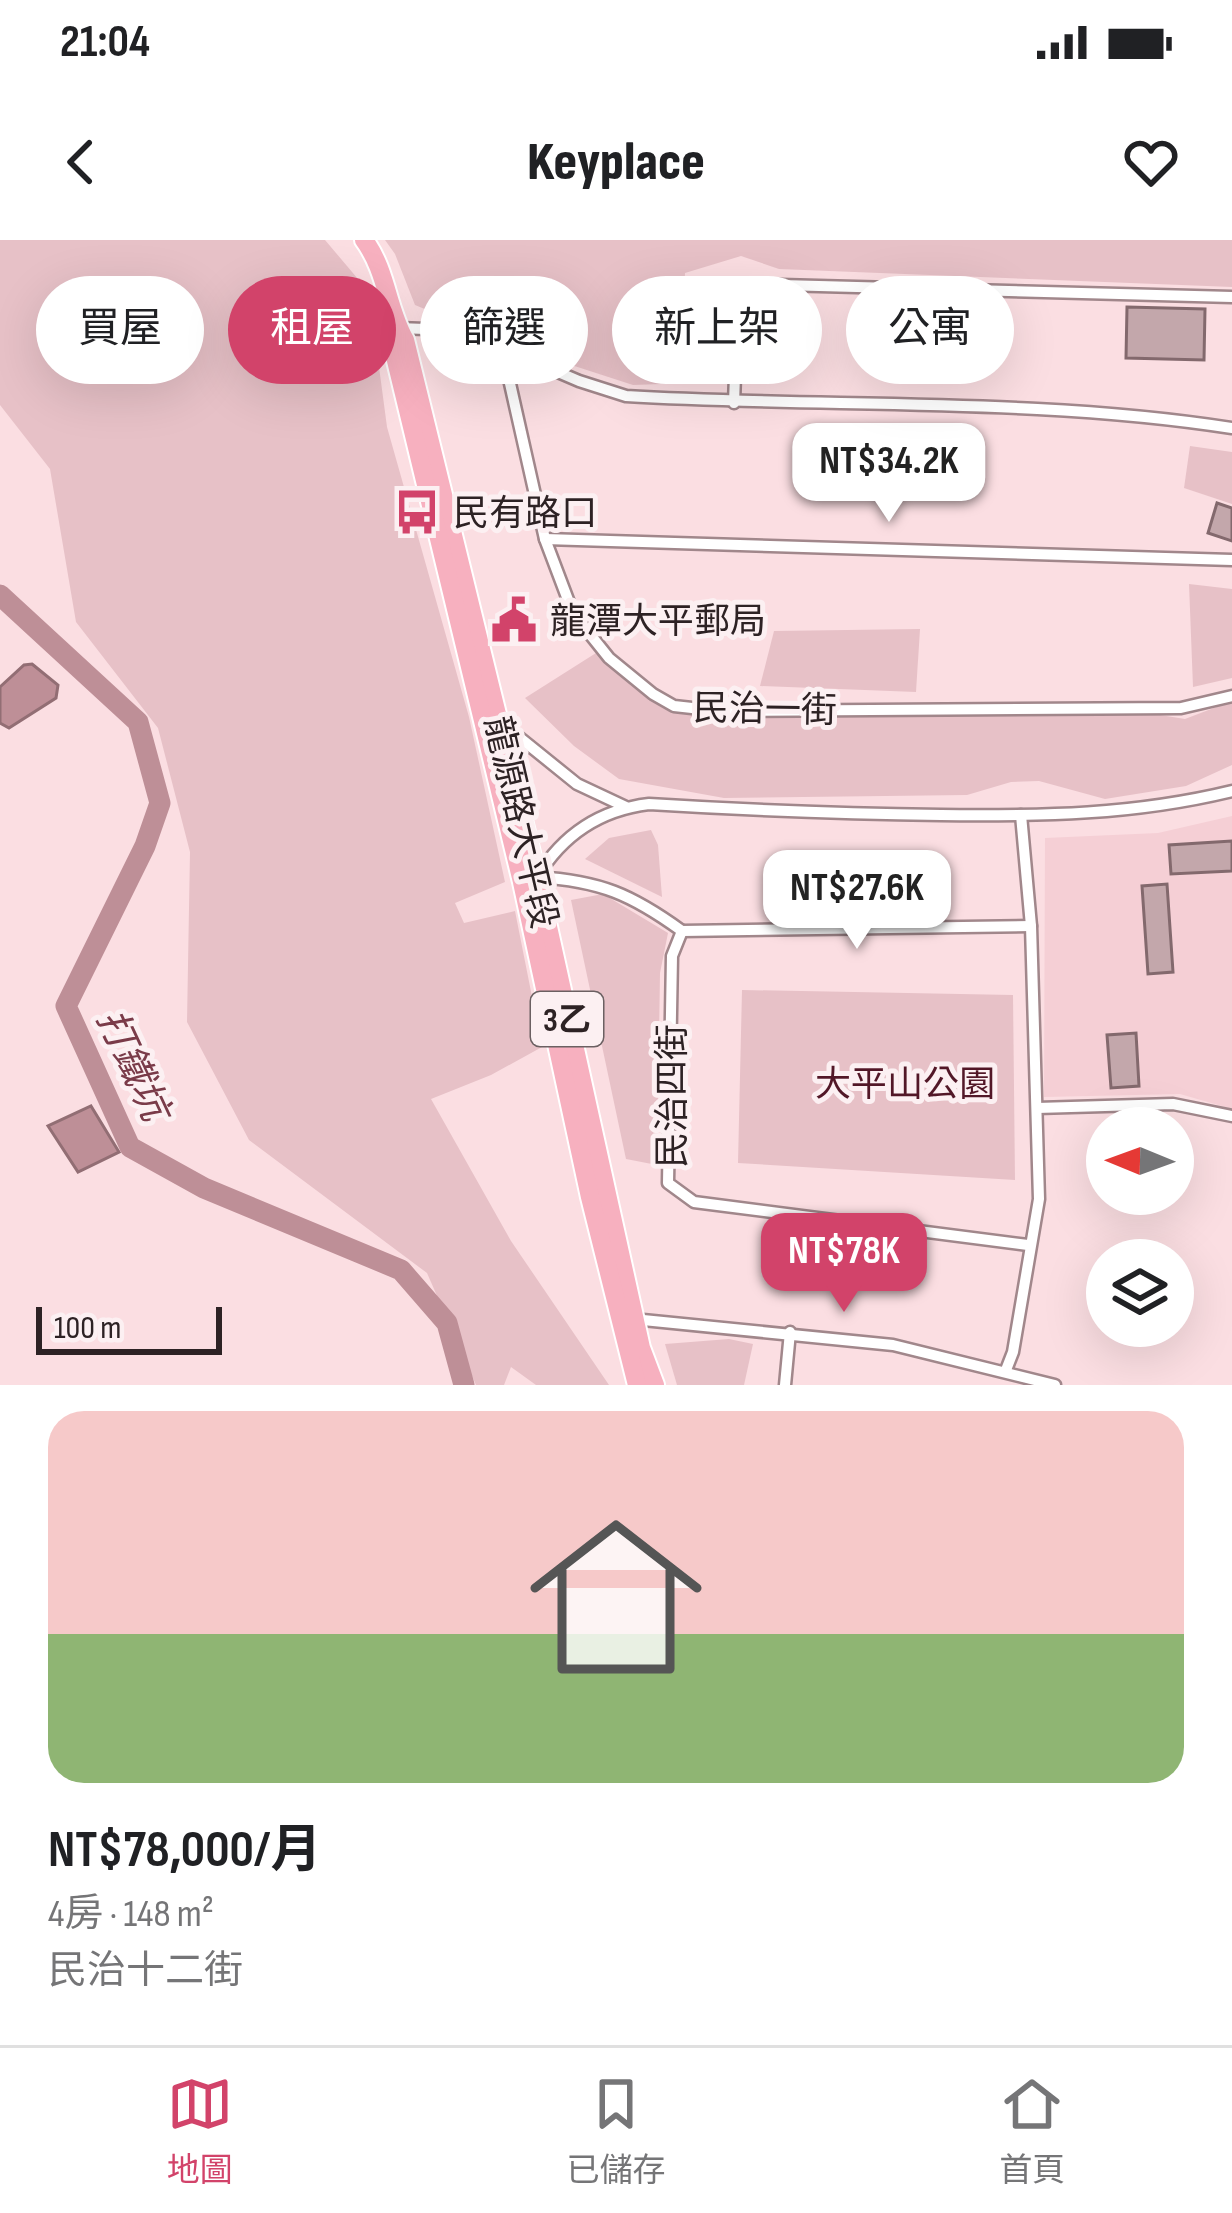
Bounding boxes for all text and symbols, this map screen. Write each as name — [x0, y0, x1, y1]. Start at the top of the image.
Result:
text: 21:04 — [60, 15, 150, 70]
icon: back — [48, 129, 114, 195]
icon: heart — [1118, 129, 1184, 195]
text: Keyplace — [527, 130, 705, 195]
chip: 買屋 — [36, 276, 204, 384]
chip: 租屋 — [228, 276, 396, 384]
chip: 篩選 — [420, 276, 588, 384]
chip: 新上架 — [612, 276, 822, 384]
chip: 公寓 — [846, 276, 1014, 384]
pin: NT$34.2K — [765, 423, 1013, 525]
text: NT$34.2K — [819, 438, 959, 485]
bus stop icon: 民有路口 — [392, 487, 442, 537]
place label: 民有路口 — [453, 493, 597, 536]
public building icon: 龍潭大平郵局 — [489, 595, 539, 645]
place label: 龍潭大平郵局 — [550, 601, 766, 644]
street label: 民治一街 — [693, 688, 837, 733]
street label: 龍源路大平段 — [474, 712, 565, 933]
pin: NT$27.6K — [733, 850, 981, 952]
text: NT$27.6K — [790, 865, 924, 912]
road number: 3乙 — [531, 992, 603, 1046]
water label: 打鐵坑 — [86, 1002, 180, 1133]
street label: 民治四街 — [652, 1024, 695, 1168]
park label: 大平山公園 — [815, 1064, 995, 1107]
north arrow — [1086, 1107, 1194, 1215]
map controls — [1086, 1107, 1194, 1347]
pin: NT$78K — [746, 1213, 942, 1315]
text: NT$78K — [788, 1228, 900, 1275]
button: layers — [1086, 1239, 1194, 1347]
scale bar — [36, 1301, 222, 1354]
text: 100 m — [54, 1308, 121, 1348]
icon: home — [508, 1489, 724, 1705]
text: NT$78,000/月 — [48, 1820, 321, 1881]
text: 4房 · 148 m² — [48, 1891, 214, 1938]
text: 民治十二街 — [48, 1948, 243, 1995]
tab: 地圖 — [167, 2071, 233, 2191]
tab: 已儲存 — [566, 2071, 665, 2191]
tab: 首頁 — [999, 2071, 1065, 2191]

